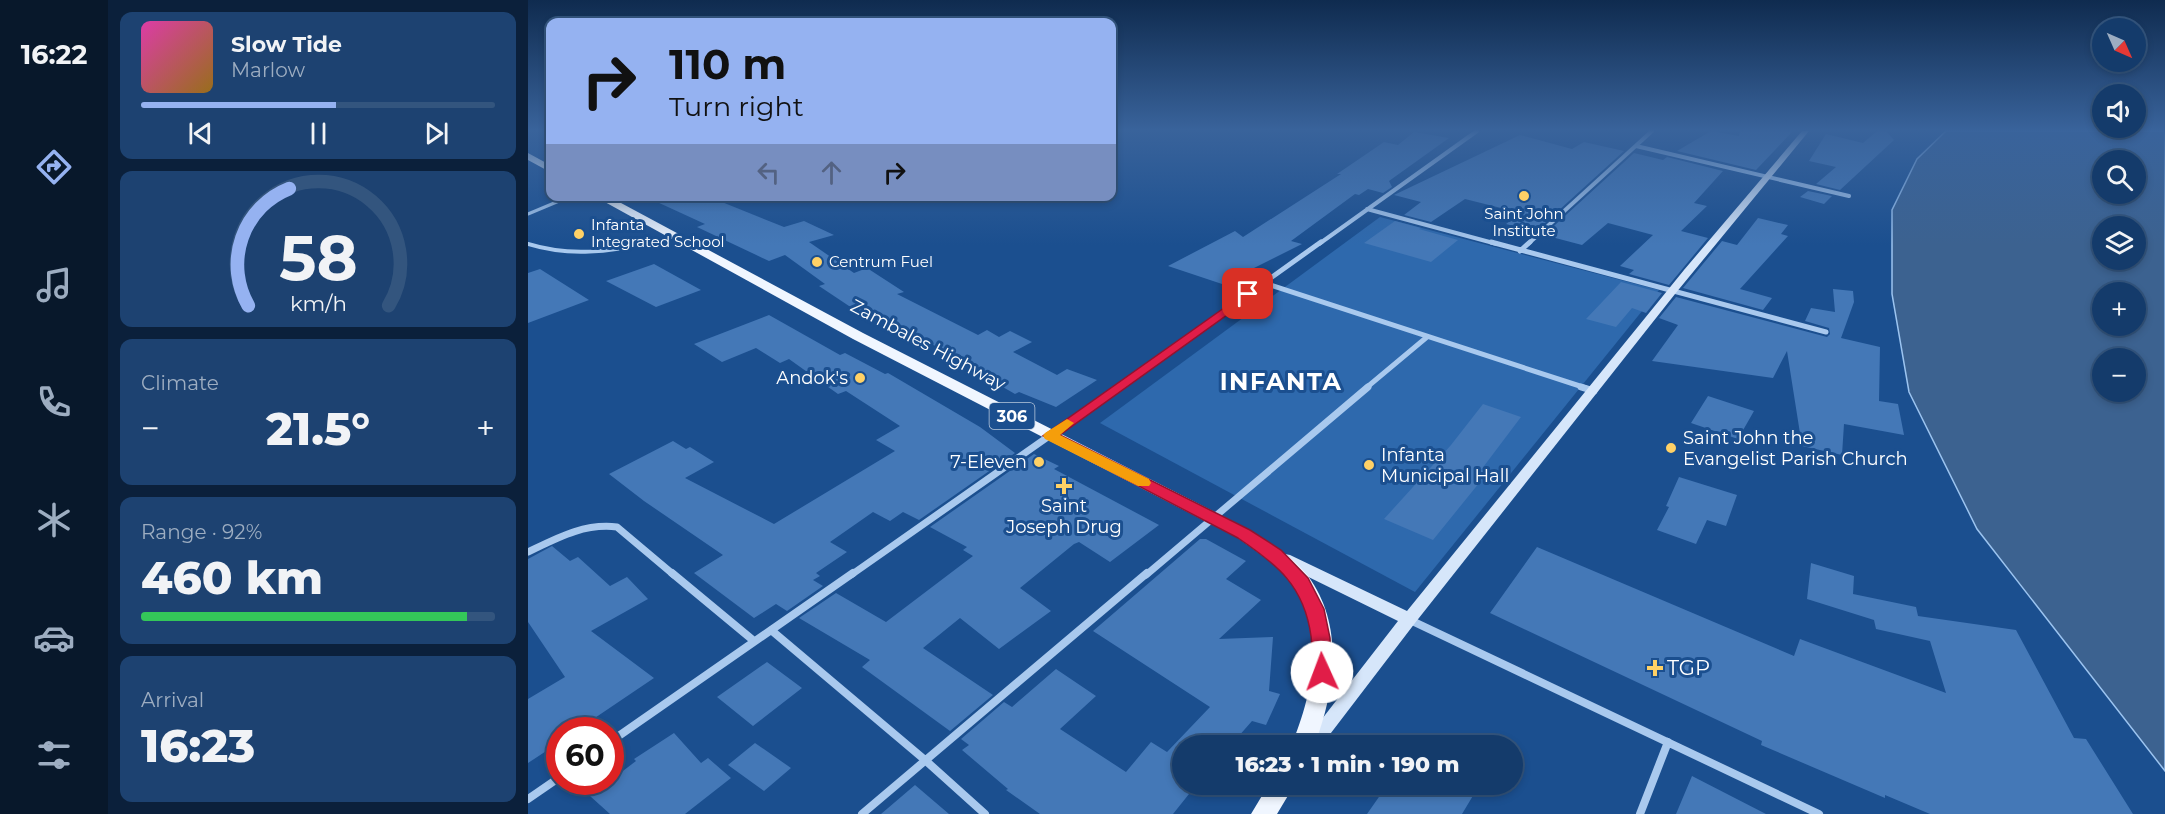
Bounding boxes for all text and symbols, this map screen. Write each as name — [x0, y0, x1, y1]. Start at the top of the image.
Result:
north arrow — [2092, 18, 2146, 72]
map controls — [2092, 18, 2146, 402]
text: Slow Tide — [231, 31, 342, 58]
text: 16:22 — [21, 38, 87, 71]
text: 110 m — [669, 38, 786, 90]
icon: right — [570, 42, 648, 120]
text: Marlow — [231, 58, 305, 82]
button: sound — [2092, 84, 2146, 138]
text: Turn right — [669, 90, 804, 123]
icon: previous — [184, 117, 217, 150]
icon: pause — [302, 117, 335, 150]
icon: next — [420, 117, 453, 150]
icon: directions — [33, 146, 75, 188]
button: search — [2092, 150, 2146, 204]
icon: left — [752, 156, 785, 189]
icon: ahead — [815, 156, 848, 189]
icon: right — [878, 156, 911, 189]
marker: Saint John Institute — [1517, 189, 1531, 203]
place label: Saint John Institute — [1484, 204, 1564, 240]
place label: Infanta Integrated School — [591, 215, 725, 251]
button: layers — [2092, 216, 2146, 270]
text: 58 — [279, 220, 357, 296]
marker: Infanta Integrated School — [572, 227, 586, 241]
place label: Centrum Fuel — [829, 252, 933, 271]
marker: Centrum Fuel — [810, 255, 824, 269]
icon: music — [33, 264, 75, 306]
pin — [1222, 268, 1273, 319]
icon: arrive — [1231, 277, 1264, 310]
button: + — [2092, 282, 2146, 336]
text: km/h — [289, 290, 347, 316]
street label: Zambales Highway — [847, 295, 1010, 395]
button: − — [2092, 348, 2146, 402]
place label: Andok's — [776, 367, 848, 389]
district label: INFANTA — [1220, 367, 1342, 396]
text: Climate — [141, 371, 219, 395]
marker: Andok's — [853, 371, 867, 385]
icon: phone — [33, 381, 75, 423]
text: 21.5° — [266, 401, 370, 456]
road number: 306 — [990, 403, 1034, 429]
text: − — [141, 408, 160, 448]
text: + — [476, 408, 495, 448]
place label: Saint John the Evangelist Parish Church — [1683, 427, 1908, 470]
marker: Saint John the Evangelist Parish Church — [1664, 441, 1678, 455]
place label: Infanta Municipal Hall — [1381, 444, 1509, 487]
place label: 7-Eleven — [950, 451, 1027, 473]
marker: 7-Eleven — [1032, 455, 1046, 469]
marker: Infanta Municipal Hall — [1362, 458, 1376, 472]
marker: Saint Joseph Drug — [1057, 479, 1071, 493]
place label: Saint Joseph Drug — [1005, 495, 1122, 538]
icon: climate — [33, 499, 75, 541]
text: Range · 92% — [141, 520, 262, 544]
text: 460 km — [141, 550, 323, 605]
icon: car — [33, 617, 75, 659]
position arrow — [1290, 640, 1354, 704]
place label: TGP — [1667, 655, 1710, 680]
marker: TGP — [1648, 661, 1662, 675]
text: Arrival — [141, 688, 204, 712]
speed limit sign: 60 — [546, 717, 624, 795]
text: 16:23 — [141, 718, 255, 773]
icon: filters — [33, 734, 75, 776]
text: 16:23 · 1 min · 190 m — [1236, 751, 1459, 778]

